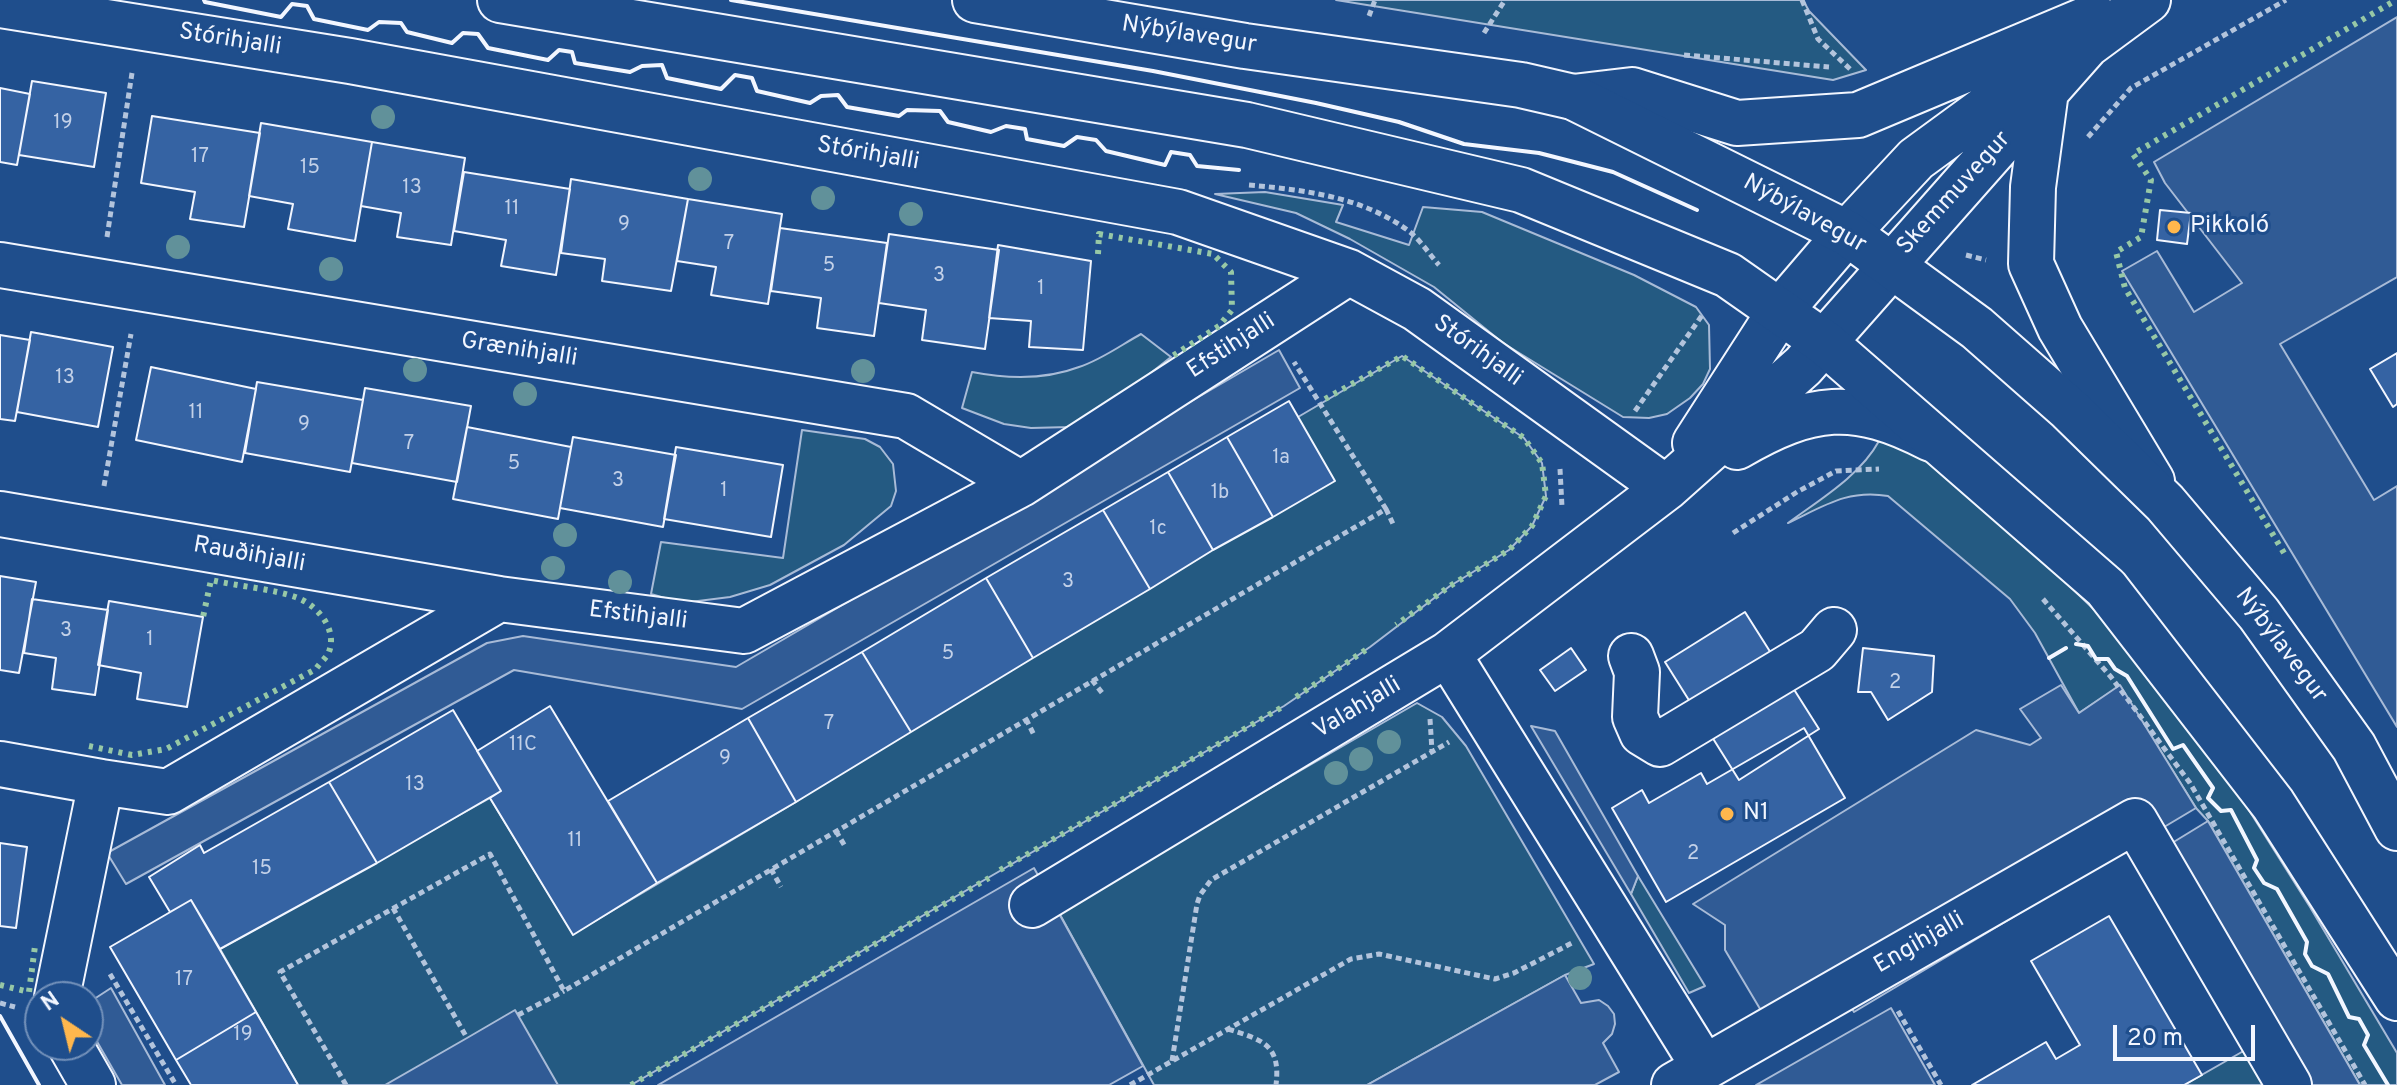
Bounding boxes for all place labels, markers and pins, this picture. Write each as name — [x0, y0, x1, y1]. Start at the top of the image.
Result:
place label: Pikkoló — [2190, 213, 2269, 241]
marker: Pikkoló — [2165, 218, 2183, 236]
place label: N1 — [1743, 800, 1769, 828]
marker: N1 — [1718, 805, 1736, 823]

